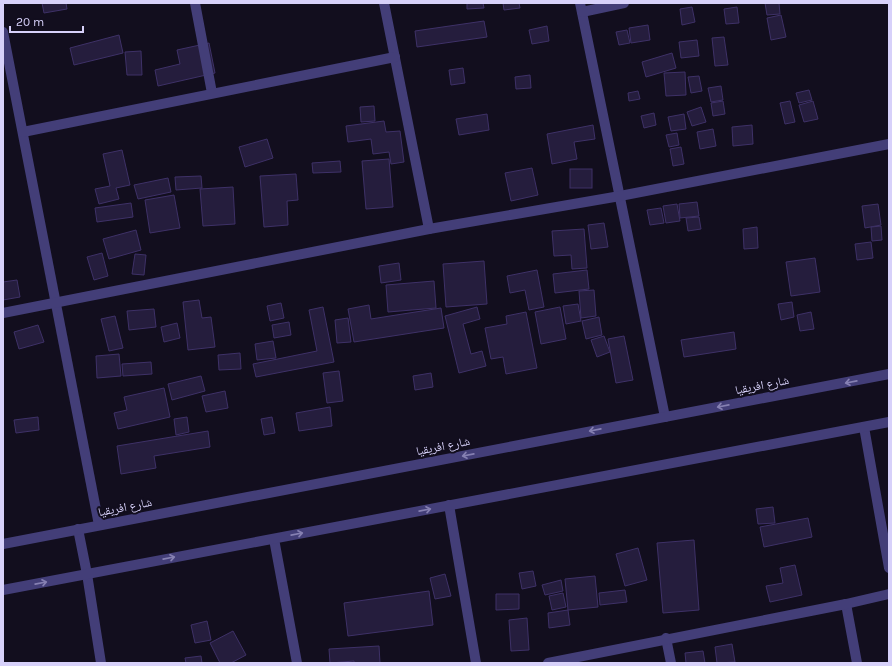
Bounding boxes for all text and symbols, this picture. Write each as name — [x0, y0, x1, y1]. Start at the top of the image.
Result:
scale bar — [10, 8, 83, 34]
text: 20 m — [16, 15, 44, 29]
street label: شارع افريقيا — [734, 373, 790, 398]
one-way arrow — [845, 378, 858, 386]
one-way arrow — [717, 402, 730, 410]
one-way arrow — [589, 427, 602, 435]
street label: شارع افريقيا — [415, 434, 471, 459]
one-way arrow — [461, 451, 474, 459]
street label: شارع افريقيا — [97, 495, 153, 520]
one-way arrow — [418, 506, 431, 514]
one-way arrow — [290, 530, 303, 538]
one-way arrow — [162, 554, 175, 562]
one-way arrow — [34, 578, 47, 586]

